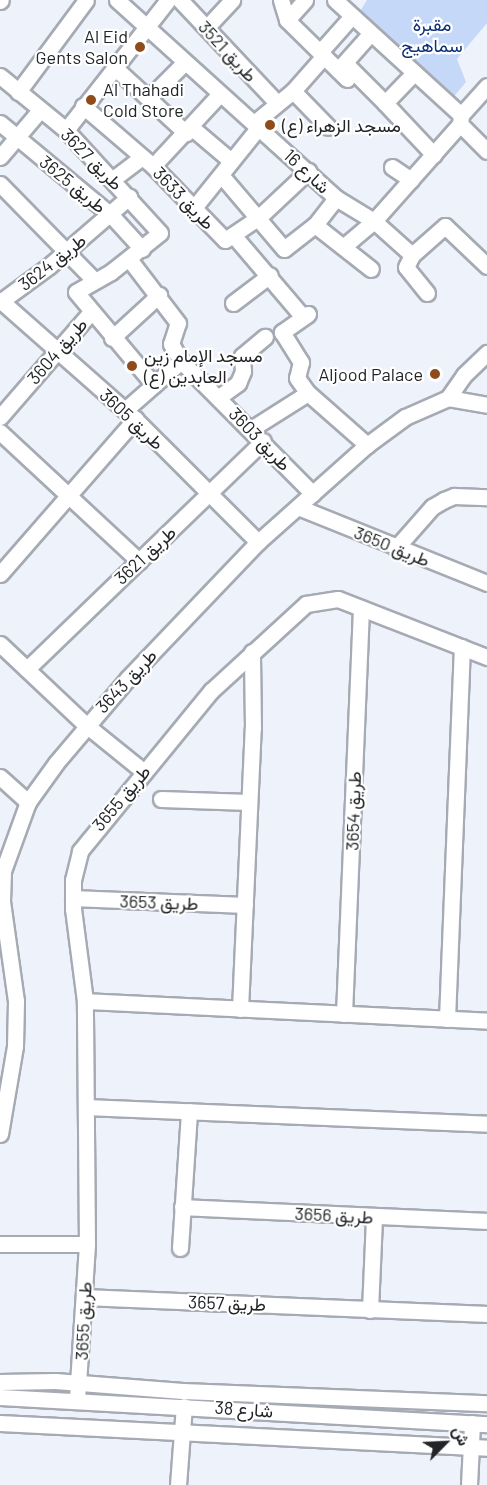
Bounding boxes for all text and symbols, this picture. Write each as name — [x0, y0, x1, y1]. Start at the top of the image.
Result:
park label: مقبرة سماهيج — [401, 14, 463, 57]
street label: طريق 3521 — [194, 16, 262, 86]
place label: Al Eid Gents Salon — [36, 26, 128, 68]
marker: Al Eid Gents Salon — [133, 40, 147, 54]
place label: Al Thahadi Cold Store — [103, 79, 184, 122]
marker: Al Thahadi Cold Store — [84, 93, 98, 107]
place label: مسجد الزهراء (ع) — [282, 114, 401, 136]
marker: مسجد الزهراء (ع) — [263, 118, 277, 132]
street label: طريق 3627 — [57, 124, 127, 194]
street label: شارع 16 — [279, 144, 335, 198]
street label: طريق 3625 — [35, 151, 111, 217]
street label: طريق 3633 — [149, 162, 219, 234]
street label: طريق 3624 — [14, 229, 90, 295]
street label: طريق 3604 — [22, 314, 92, 388]
place label: مسجد الإمام زين العابدين (ع) — [144, 345, 263, 388]
marker: مسجد الإمام زين العابدين (ع) — [125, 359, 139, 373]
place label: Aljood Palace — [318, 363, 423, 385]
marker: Aljood Palace — [428, 367, 442, 381]
street label: طريق 3605 — [95, 384, 169, 454]
street label: طريق 3603 — [225, 403, 295, 475]
street label: طريق 3621 — [110, 521, 180, 589]
street label: طريق 3650 — [351, 521, 433, 571]
street label: طريق 3643 — [91, 645, 161, 717]
street label: طريق 3655 — [87, 761, 155, 835]
street label: طريق 3654 — [341, 771, 365, 851]
street label: طريق 3653 — [119, 890, 199, 914]
street label: طريق 3656 — [294, 1202, 374, 1228]
street label: طريق 3655 — [70, 1281, 96, 1361]
street label: طريق 3657 — [188, 1291, 266, 1315]
street label: شارع 38 — [214, 1396, 274, 1422]
north arrow — [415, 1413, 475, 1473]
text: ش — [449, 1423, 474, 1448]

